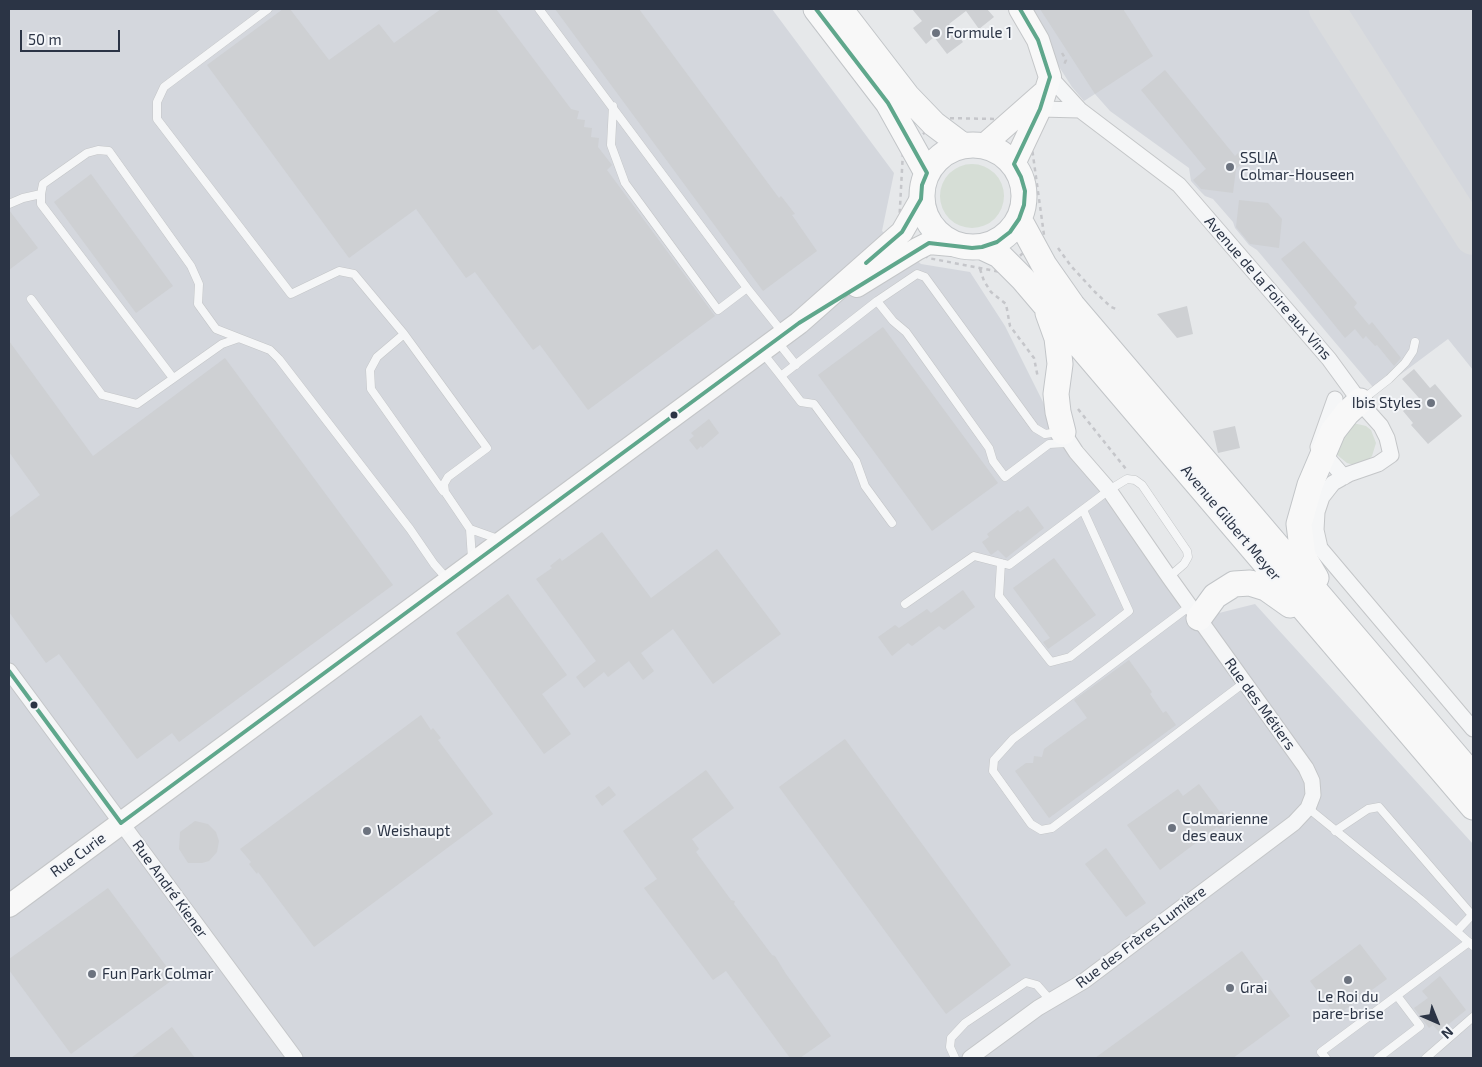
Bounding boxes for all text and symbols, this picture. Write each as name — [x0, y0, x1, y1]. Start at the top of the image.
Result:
scale bar — [22, 20, 122, 52]
place label: Formule 1 — [946, 24, 1012, 42]
marker: Formule 1 — [930, 27, 942, 39]
text: 50 m — [28, 30, 62, 48]
place label: SSLIA Colmar-Houseen — [1240, 149, 1354, 184]
marker: SSLIA Colmar-Houseen — [1224, 161, 1236, 173]
street label: Avenue de la Foire aux Vins — [1201, 213, 1335, 363]
place label: Ibis Styles — [1352, 394, 1421, 412]
marker: Ibis Styles — [1425, 397, 1437, 409]
unlabelled marker — [669, 410, 679, 420]
street label: Avenue Gilbert Meyer — [1177, 461, 1285, 585]
street label: Rue des Métiers — [1221, 655, 1299, 753]
unlabelled marker — [29, 700, 39, 710]
place label: Colmarienne des eaux — [1182, 810, 1268, 845]
place label: Weishaupt — [377, 822, 450, 840]
marker: Colmarienne des eaux — [1166, 822, 1178, 834]
marker: Weishaupt — [361, 825, 373, 837]
street label: Rue Curie — [47, 829, 109, 881]
street label: Rue André Kiener — [128, 837, 212, 941]
street label: Rue des Frères Lumière — [1072, 882, 1210, 992]
place label: Fun Park Colmar — [102, 965, 213, 983]
marker: Fun Park Colmar — [86, 968, 98, 980]
marker: Le Roi du pare-brise — [1342, 974, 1354, 986]
place label: Grai — [1240, 979, 1267, 997]
marker: Grai — [1224, 982, 1236, 994]
place label: Le Roi du pare-brise — [1312, 988, 1384, 1023]
north arrow — [1412, 997, 1462, 1047]
text: N — [1438, 1024, 1457, 1043]

